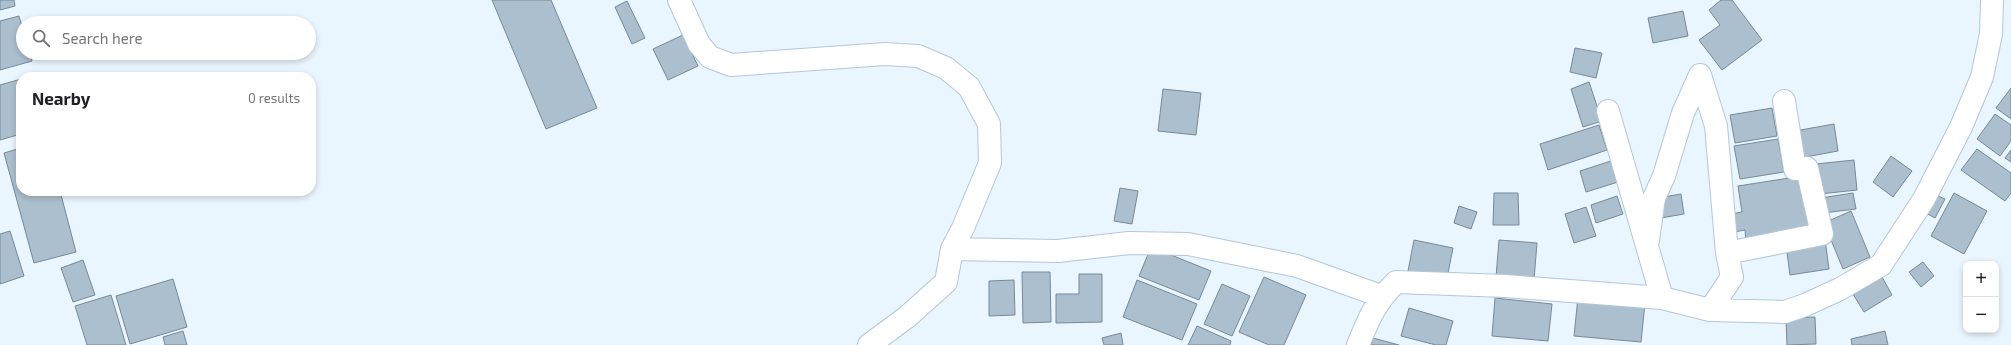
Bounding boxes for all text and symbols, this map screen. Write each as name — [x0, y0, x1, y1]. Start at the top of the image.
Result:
search box — [16, 16, 316, 60]
icon: search — [30, 27, 52, 49]
text: Search here — [62, 29, 143, 47]
text: Nearby — [32, 88, 90, 108]
text: 0 results — [248, 90, 300, 106]
map controls — [1963, 261, 1999, 333]
button: + — [1963, 261, 1999, 297]
button: − — [1963, 297, 1999, 333]

